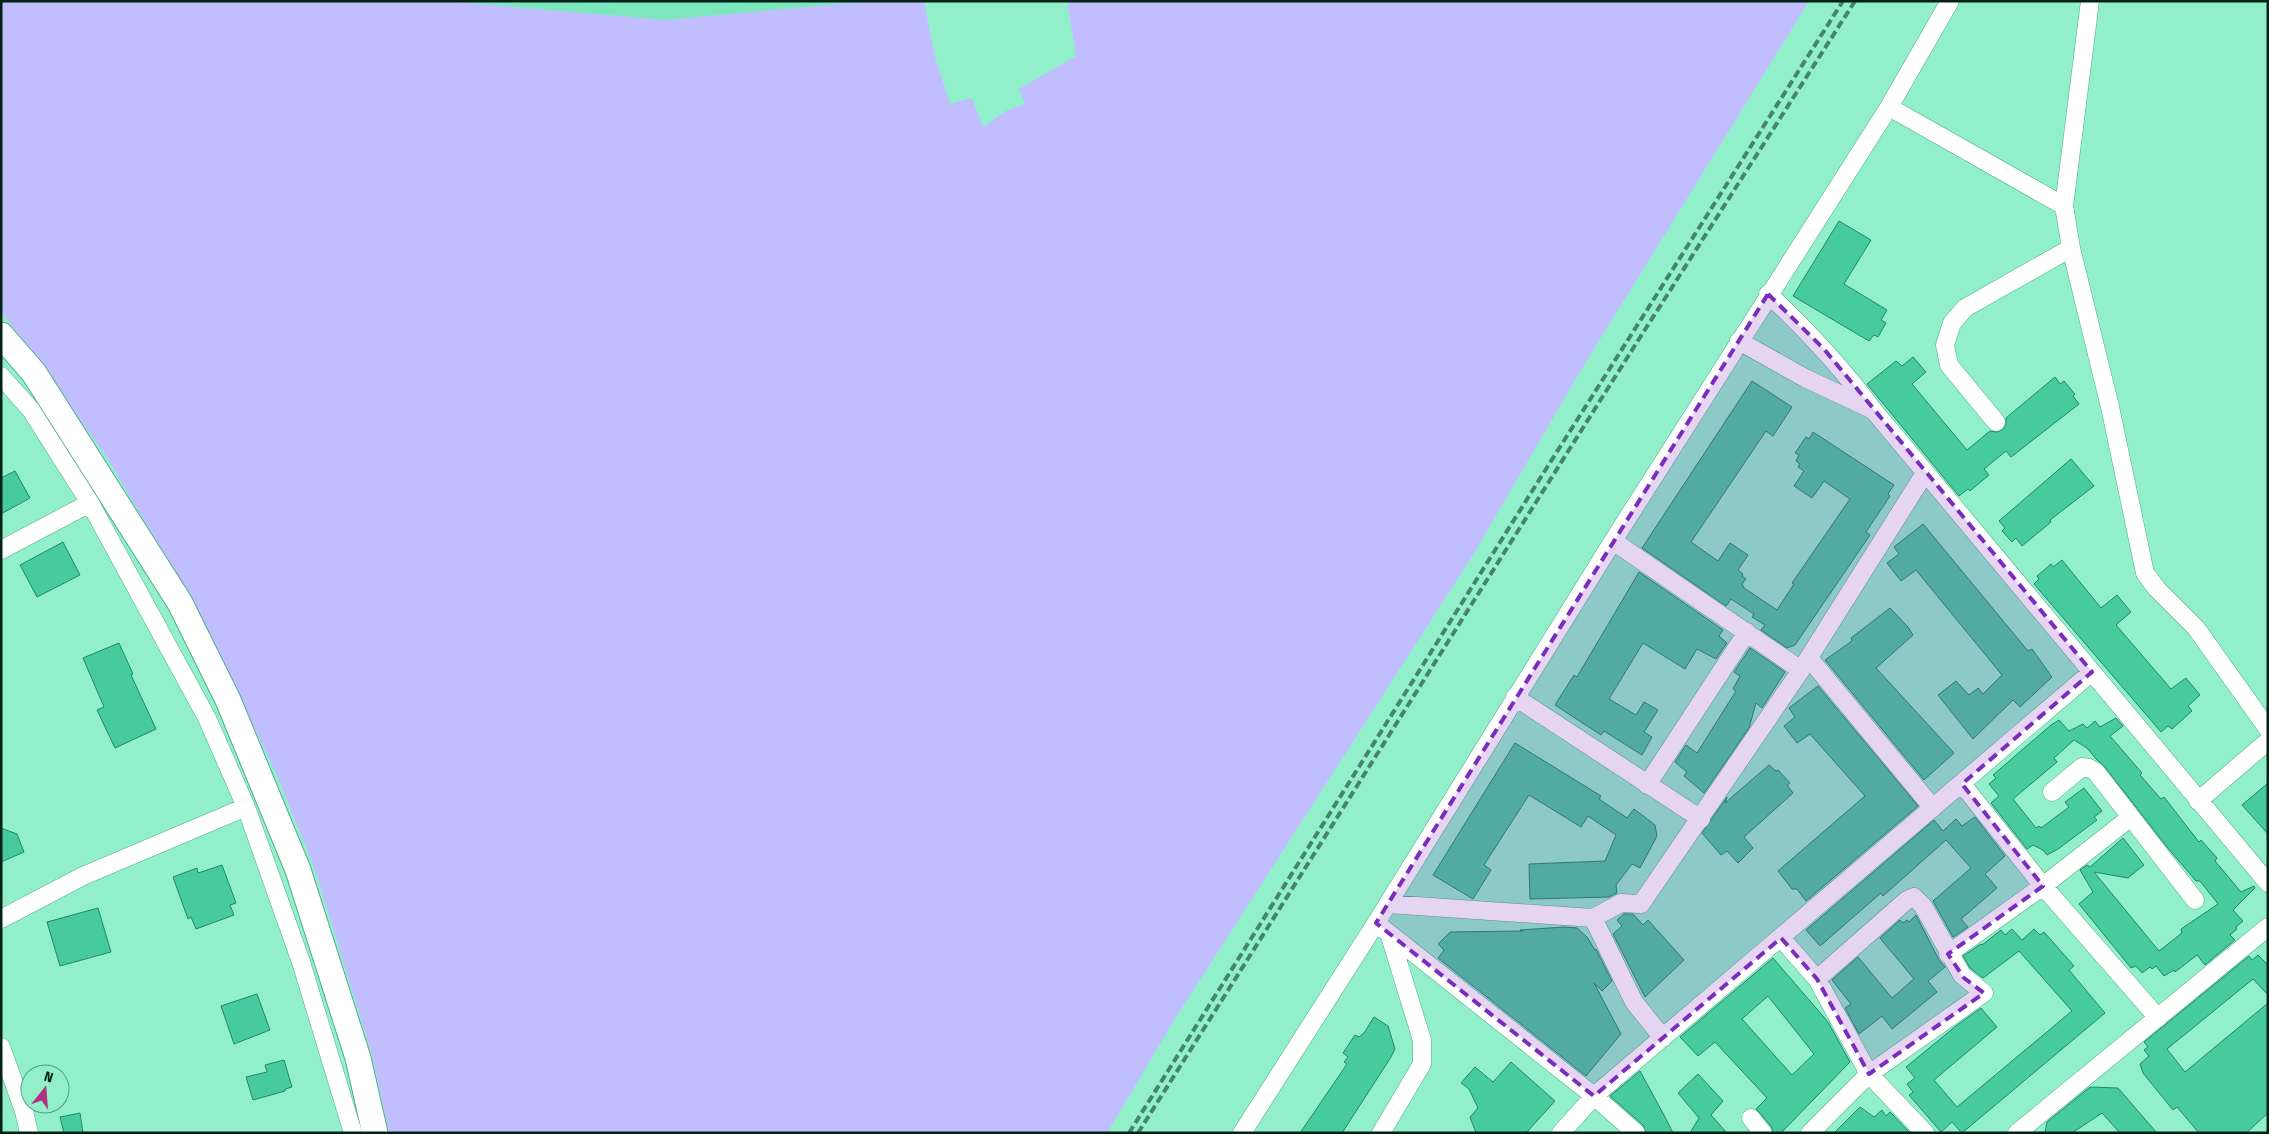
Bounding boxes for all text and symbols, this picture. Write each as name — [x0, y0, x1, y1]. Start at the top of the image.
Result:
north arrow — [20, 1064, 70, 1114]
text: N — [42, 1068, 55, 1086]

